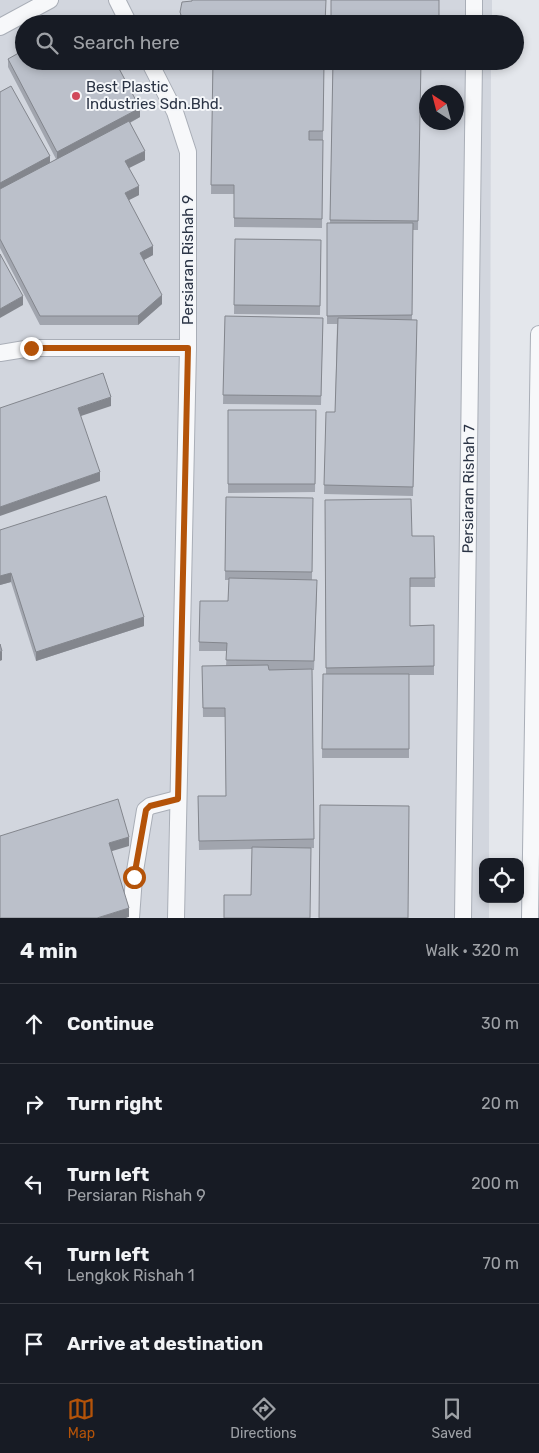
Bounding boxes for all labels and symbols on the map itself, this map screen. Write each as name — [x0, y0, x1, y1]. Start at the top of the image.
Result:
place label: Best Plastic Industries Sdn.Bhd. — [86, 78, 223, 113]
north arrow — [419, 85, 464, 130]
marker: Best Plastic Industries Sdn.Bhd. — [70, 90, 82, 102]
street label: Persiaran Rishah 9 — [179, 195, 197, 325]
route end — [20, 337, 43, 360]
street label: Persiaran Rishah 7 — [459, 424, 478, 554]
route start — [123, 866, 146, 889]

